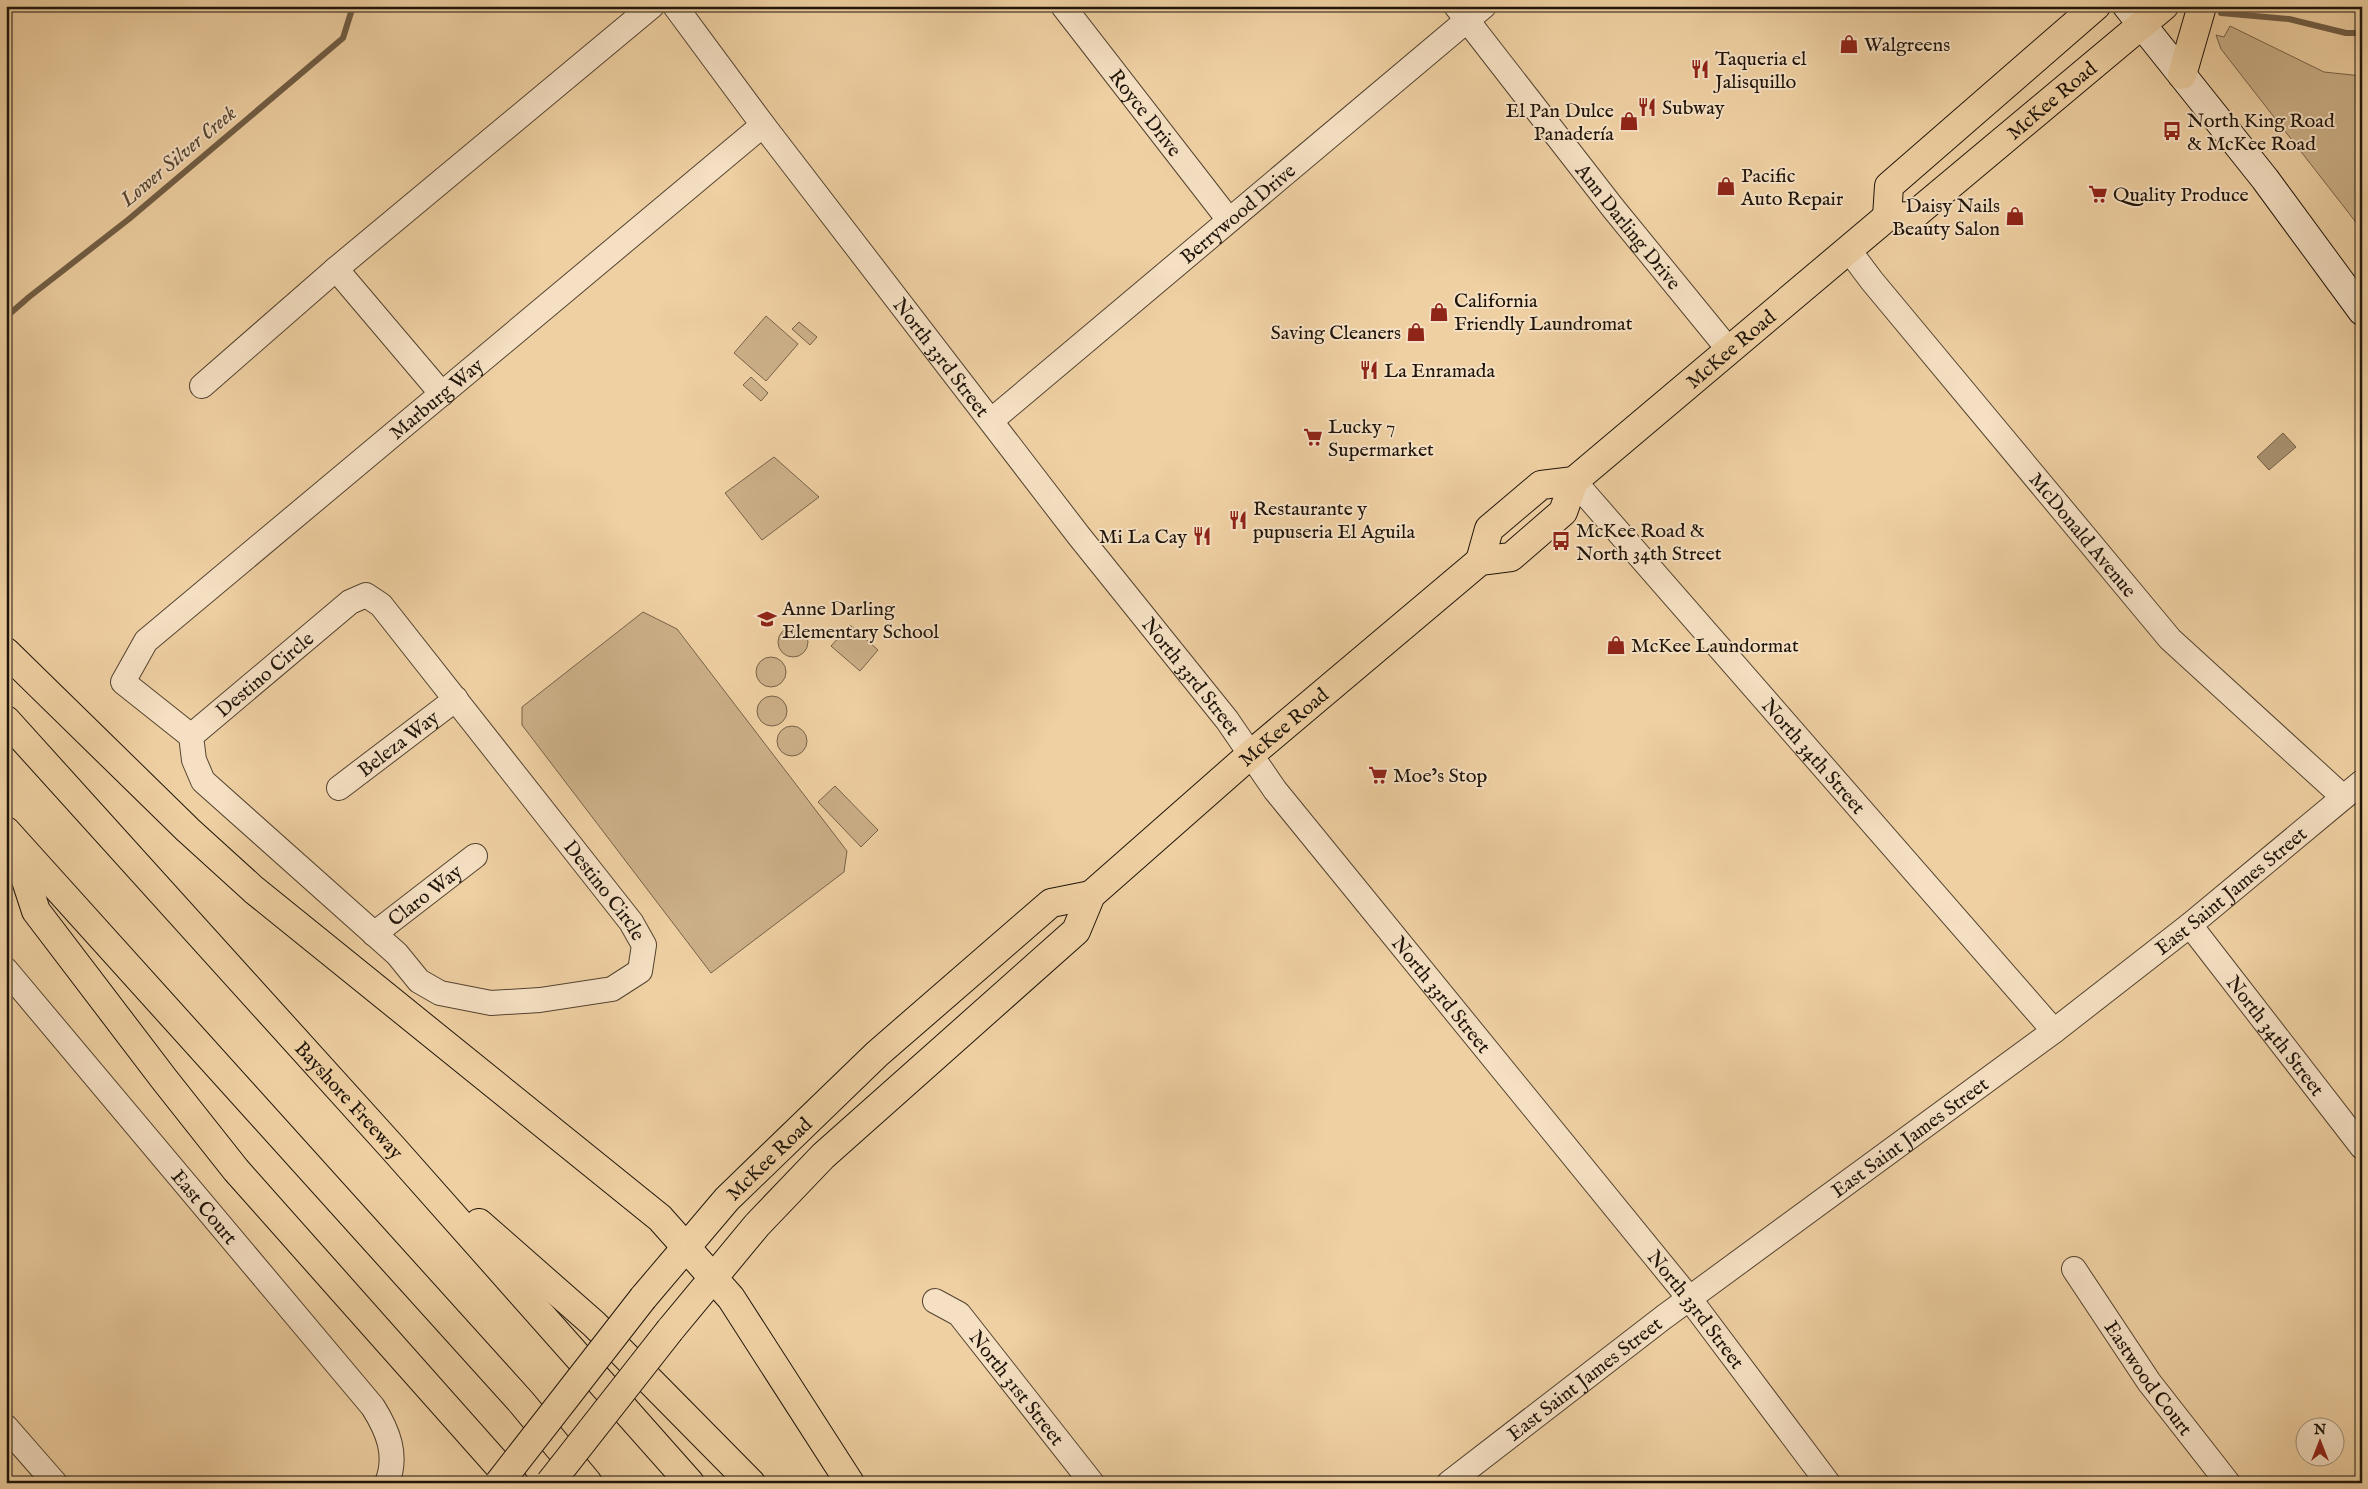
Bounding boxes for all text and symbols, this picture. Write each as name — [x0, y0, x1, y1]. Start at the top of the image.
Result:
shop icon: Walgreens — [1838, 33, 1860, 55]
place label: Walgreens — [1864, 33, 1950, 58]
place label: Taqueria el Jalisquillo — [1713, 47, 1807, 95]
street label: McKee Road — [2002, 56, 2103, 146]
restaurant icon: Taqueria el Jalisquillo — [1689, 58, 1711, 80]
street label: Royce Drive — [1103, 65, 1186, 162]
restaurant icon: Subway — [1636, 96, 1658, 118]
place label: Subway — [1662, 96, 1725, 121]
place label: El Pan Dulce Panadería — [1506, 99, 1614, 147]
water label: Lower Silver Creek — [115, 100, 243, 214]
place label: North King Road & McKee Road — [2187, 109, 2335, 157]
shop icon: El Pan Dulce Panadería — [1618, 110, 1640, 132]
bus stop icon: North King Road & McKee Road — [2161, 120, 2183, 142]
street label: Ann Darling Drive — [1569, 158, 1686, 295]
street label: Berrywood Drive — [1176, 159, 1301, 270]
place label: Pacific Auto Repair — [1740, 164, 1844, 212]
shop icon: Pacific Auto Repair — [1715, 175, 1737, 197]
supermarket icon: Quality Produce — [2087, 183, 2109, 205]
place label: Quality Produce — [2113, 183, 2249, 208]
place label: Daisy Nails Beauty Salon — [1892, 194, 2000, 242]
shop icon: Daisy Nails Beauty Salon — [2004, 205, 2026, 227]
place label: California Friendly Laundromat — [1454, 289, 1633, 337]
street label: North 33rd Street — [887, 294, 994, 423]
shop icon: California Friendly Laundromat — [1428, 301, 1450, 323]
street label: McKee Road — [1682, 305, 1782, 395]
place label: Saving Cleaners — [1271, 321, 1401, 346]
shop icon: Saving Cleaners — [1405, 321, 1427, 343]
street label: Marburg Way — [385, 353, 489, 446]
restaurant icon: La Enramada — [1358, 359, 1380, 381]
place label: La Enramada — [1384, 359, 1495, 384]
place label: Lucky 7 Supermarket — [1328, 415, 1434, 463]
supermarket icon: Lucky 7 Supermarket — [1302, 426, 1324, 448]
street label: McDonald Avenue — [2023, 468, 2141, 603]
place label: Restaurante y pupuseria El Aguila — [1253, 497, 1415, 545]
restaurant icon: Restaurante y pupuseria El Aguila — [1227, 509, 1249, 531]
place label: McKee Road & North 34th Street — [1576, 519, 1722, 567]
place label: Mi La Cay — [1099, 525, 1187, 550]
restaurant icon: Mi La Cay — [1191, 525, 1213, 547]
bus stop icon: McKee Road & North 34th Street — [1550, 530, 1572, 552]
place label: Anne Darling Elementary School — [781, 597, 940, 645]
school or university icon: Anne Darling Elementary School — [756, 608, 778, 630]
street label: North 33rd Street — [1136, 613, 1245, 741]
street label: Destino Circle — [211, 627, 319, 724]
shop icon: McKee Laundormat — [1605, 634, 1627, 656]
place label: McKee Laundormat — [1631, 634, 1799, 659]
street label: McKee Road — [1234, 683, 1335, 773]
street label: North 34th Street — [1756, 694, 1870, 820]
street label: Beleza Way — [353, 705, 444, 783]
supermarket icon: Moe’s Stop — [1367, 764, 1389, 786]
place label: Moe’s Stop — [1393, 764, 1487, 789]
street label: East Saint James Street — [2151, 822, 2313, 961]
street label: Destino Circle — [557, 836, 650, 945]
street label: Claro Way — [383, 859, 468, 933]
street label: North 33rd Street — [1385, 932, 1496, 1059]
street label: North 34th Street — [2220, 971, 2329, 1102]
street label: Bayshore Freeway — [289, 1037, 408, 1165]
street label: East Saint James Street — [1827, 1072, 1994, 1204]
street label: McKee Road — [722, 1112, 818, 1207]
street label: East Court — [165, 1165, 242, 1250]
street label: North 33rd Street — [1641, 1246, 1749, 1375]
street label: East Saint James Street — [1503, 1312, 1668, 1447]
street label: Eastwood Court — [2098, 1316, 2197, 1441]
street label: North 31st Street — [963, 1326, 1069, 1451]
north arrow — [2296, 1416, 2346, 1466]
text: N — [2313, 1421, 2326, 1439]

